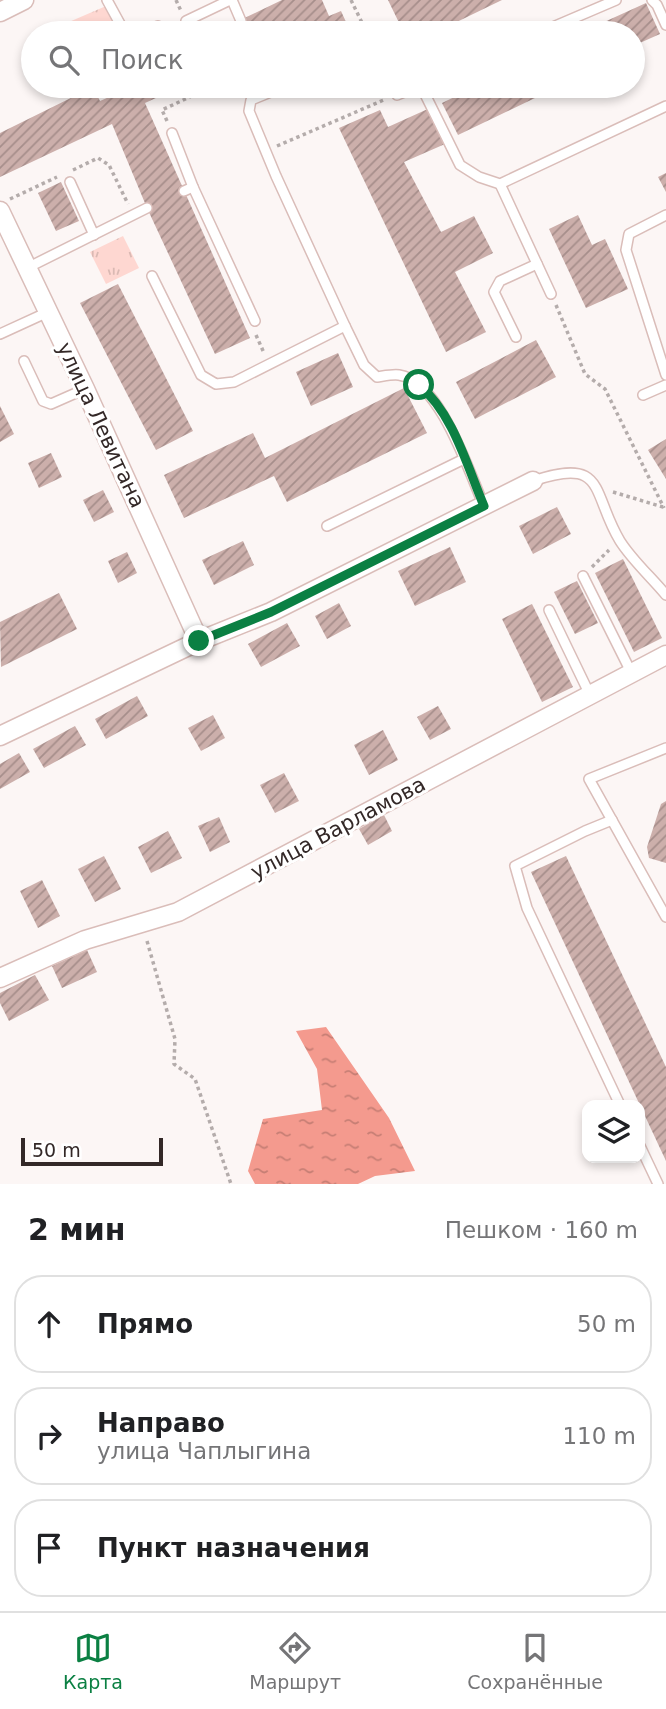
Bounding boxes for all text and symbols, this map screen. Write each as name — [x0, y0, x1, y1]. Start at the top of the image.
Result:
search box — [21, 21, 645, 98]
icon: search — [45, 41, 83, 79]
text: Поиск — [101, 45, 183, 75]
street label: улица Левитана — [52, 338, 150, 512]
route start — [403, 369, 434, 400]
route end — [183, 625, 214, 656]
street label: улица Варламова — [247, 772, 429, 884]
map controls — [582, 1100, 645, 1163]
button: layers — [582, 1100, 645, 1163]
scale bar — [21, 1135, 163, 1167]
text: 50 m — [32, 1139, 81, 1161]
text: 2 мин — [28, 1212, 126, 1247]
text: Пешком · 160 m — [445, 1217, 638, 1243]
icon: ahead — [30, 1305, 68, 1343]
text: Прямо — [97, 1309, 193, 1339]
text: 50 m — [577, 1311, 636, 1337]
text: Направо — [97, 1408, 225, 1438]
icon: right — [30, 1417, 68, 1455]
text: 110 m — [562, 1423, 636, 1449]
text: улица Чаплыгина — [97, 1438, 311, 1464]
icon: arrive — [30, 1529, 68, 1567]
text: Пункт назначения — [97, 1533, 370, 1563]
tab: Карта — [63, 1629, 123, 1693]
tab: Маршрут — [249, 1629, 341, 1693]
tab: Сохранённые — [467, 1629, 603, 1693]

